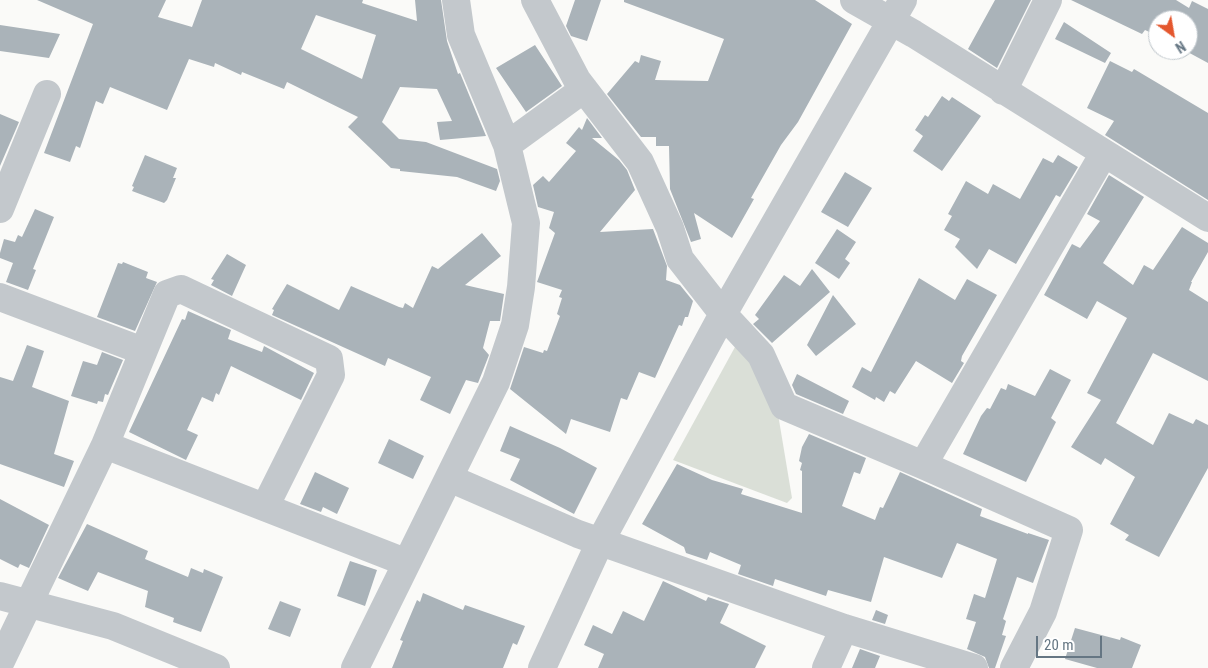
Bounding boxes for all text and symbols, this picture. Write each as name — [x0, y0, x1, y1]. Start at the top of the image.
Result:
north arrow — [1148, 10, 1198, 60]
text: N — [1173, 38, 1188, 56]
scale bar — [1038, 626, 1104, 658]
text: 20 m — [1044, 636, 1074, 654]

